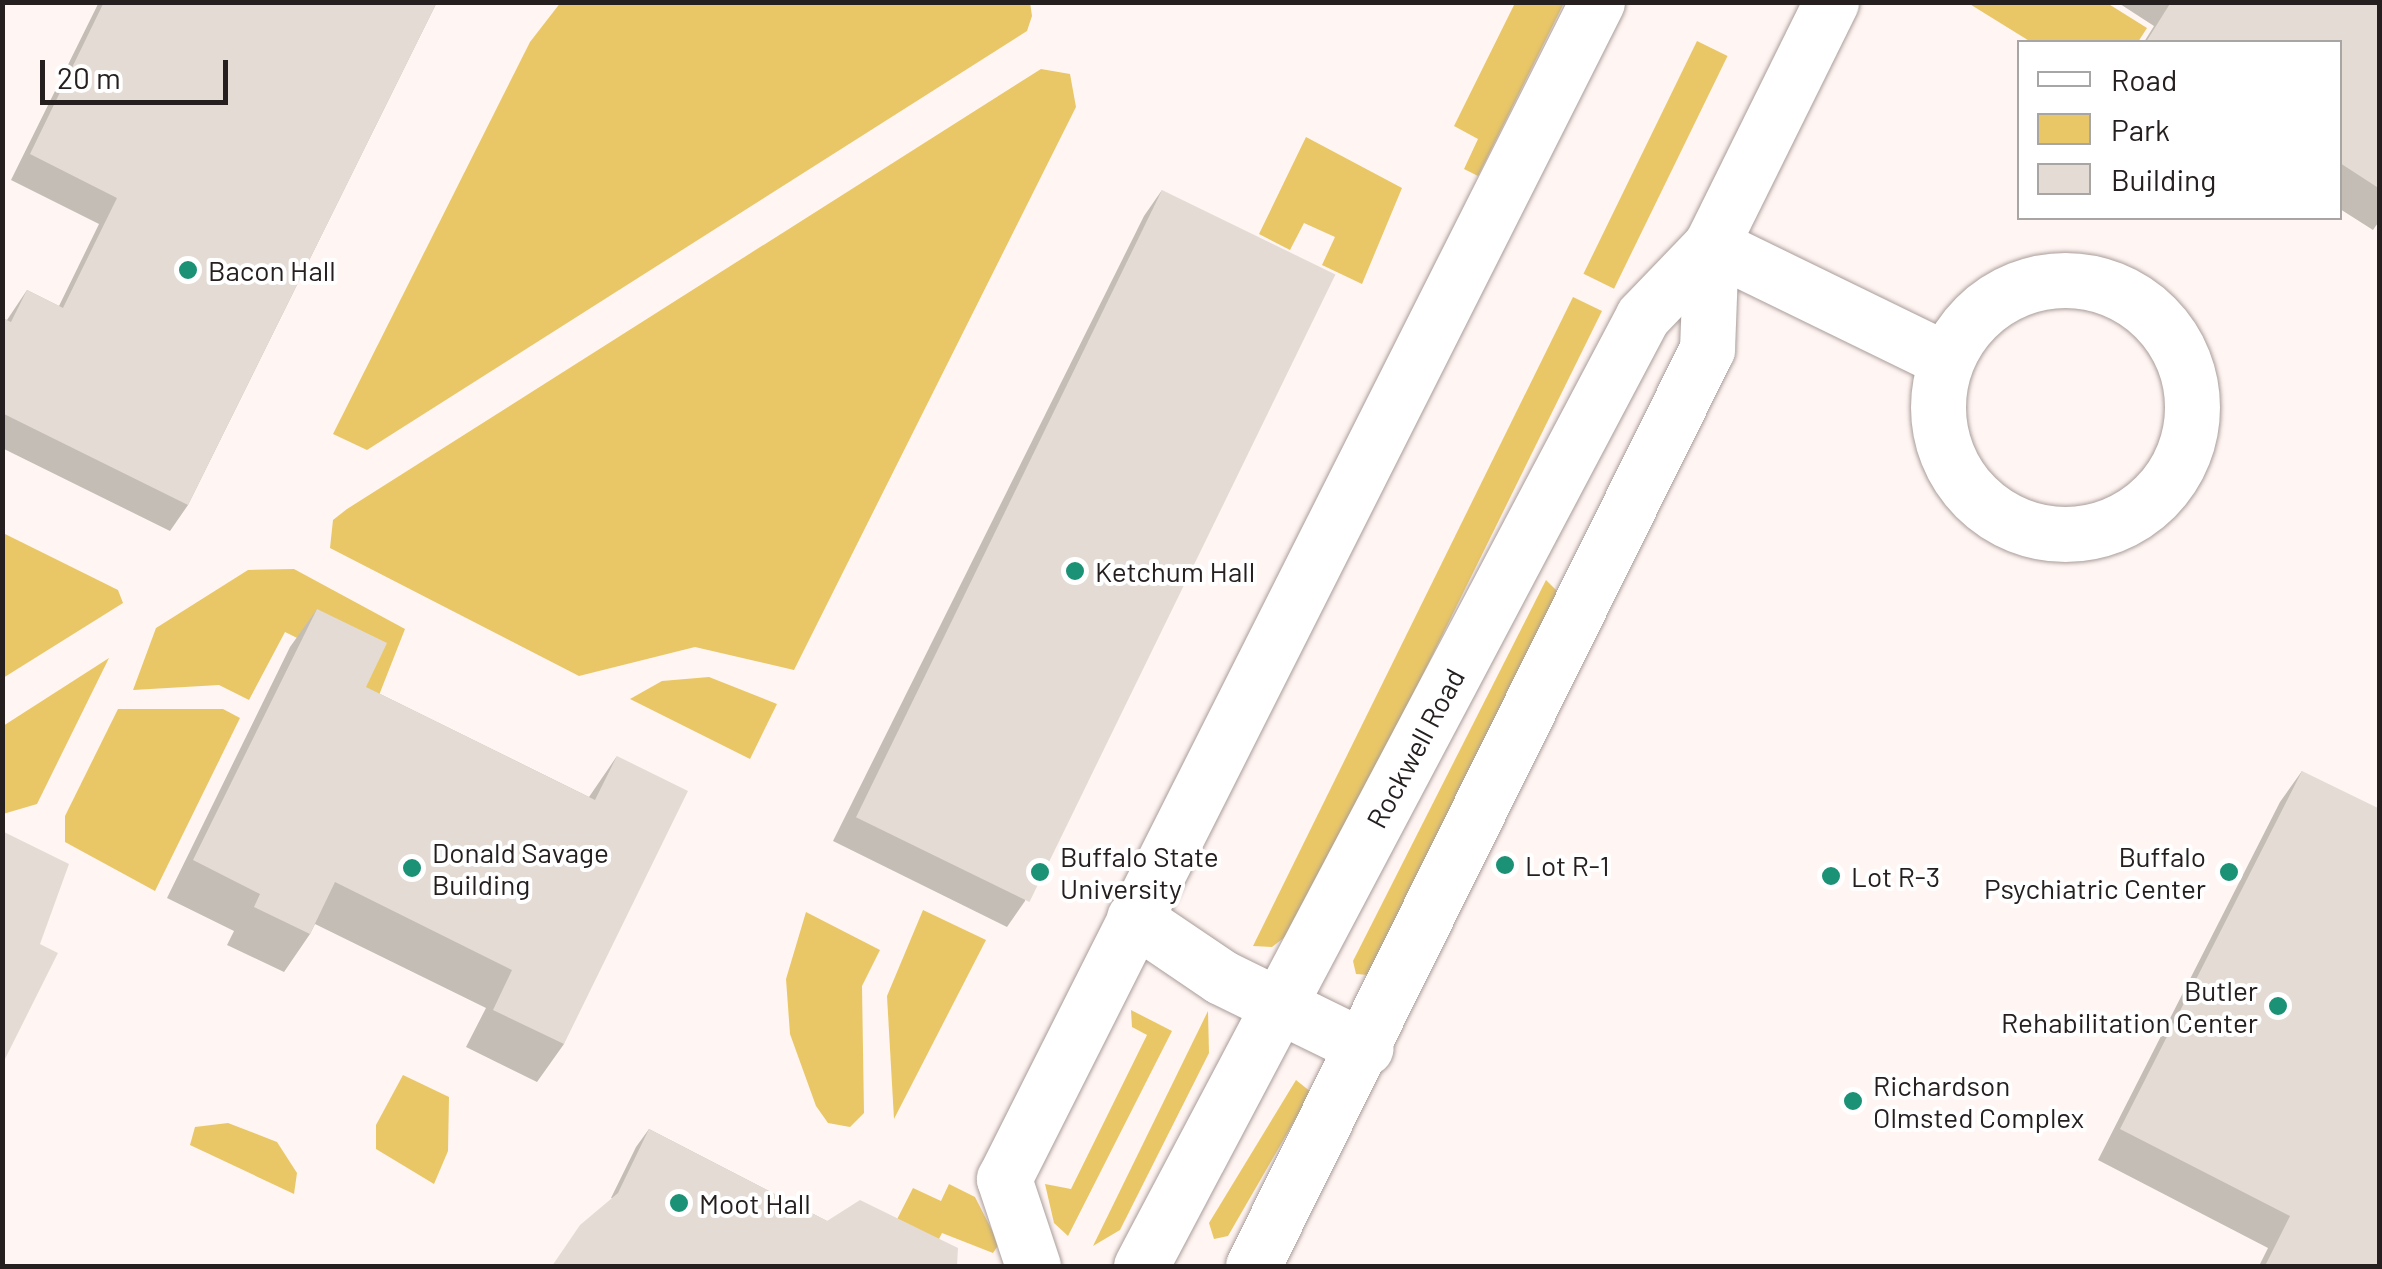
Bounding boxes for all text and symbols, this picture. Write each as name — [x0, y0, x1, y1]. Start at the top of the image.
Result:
scale bar — [45, 40, 232, 102]
legend — [2017, 40, 2342, 220]
text: 20 m — [57, 59, 121, 95]
text: Road — [2111, 61, 2177, 97]
text: Park — [2111, 111, 2170, 147]
text: Building — [2111, 161, 2216, 197]
place label: Bacon Hall — [208, 253, 336, 287]
marker: Bacon Hall — [177, 259, 199, 281]
place label: Ketchum Hall — [1095, 554, 1255, 588]
marker: Ketchum Hall — [1064, 560, 1086, 582]
street label: Rockwell Road — [1359, 662, 1471, 834]
place label: Donald Savage Building — [432, 835, 609, 901]
place label: Buffalo State University — [1060, 839, 1219, 905]
place label: Buffalo Psychiatric Center — [1984, 839, 2206, 905]
place label: Lot R-1 — [1525, 848, 1610, 882]
marker: Lot R-1 — [1494, 854, 1516, 876]
marker: Donald Savage Building — [401, 857, 423, 879]
place label: Lot R-3 — [1851, 859, 1940, 893]
marker: Buffalo Psychiatric Center — [2216, 859, 2242, 885]
marker: Buffalo State University — [1029, 861, 1051, 883]
marker: Lot R-3 — [1820, 865, 1842, 887]
place label: Butler Rehabilitation Center — [2001, 973, 2258, 1039]
marker: Butler Rehabilitation Center — [2267, 995, 2289, 1017]
place label: Richardson Olmsted Complex — [1873, 1068, 2084, 1134]
marker: Richardson Olmsted Complex — [1842, 1090, 1864, 1112]
place label: Moot Hall — [699, 1186, 811, 1220]
marker: Moot Hall — [668, 1192, 690, 1214]

